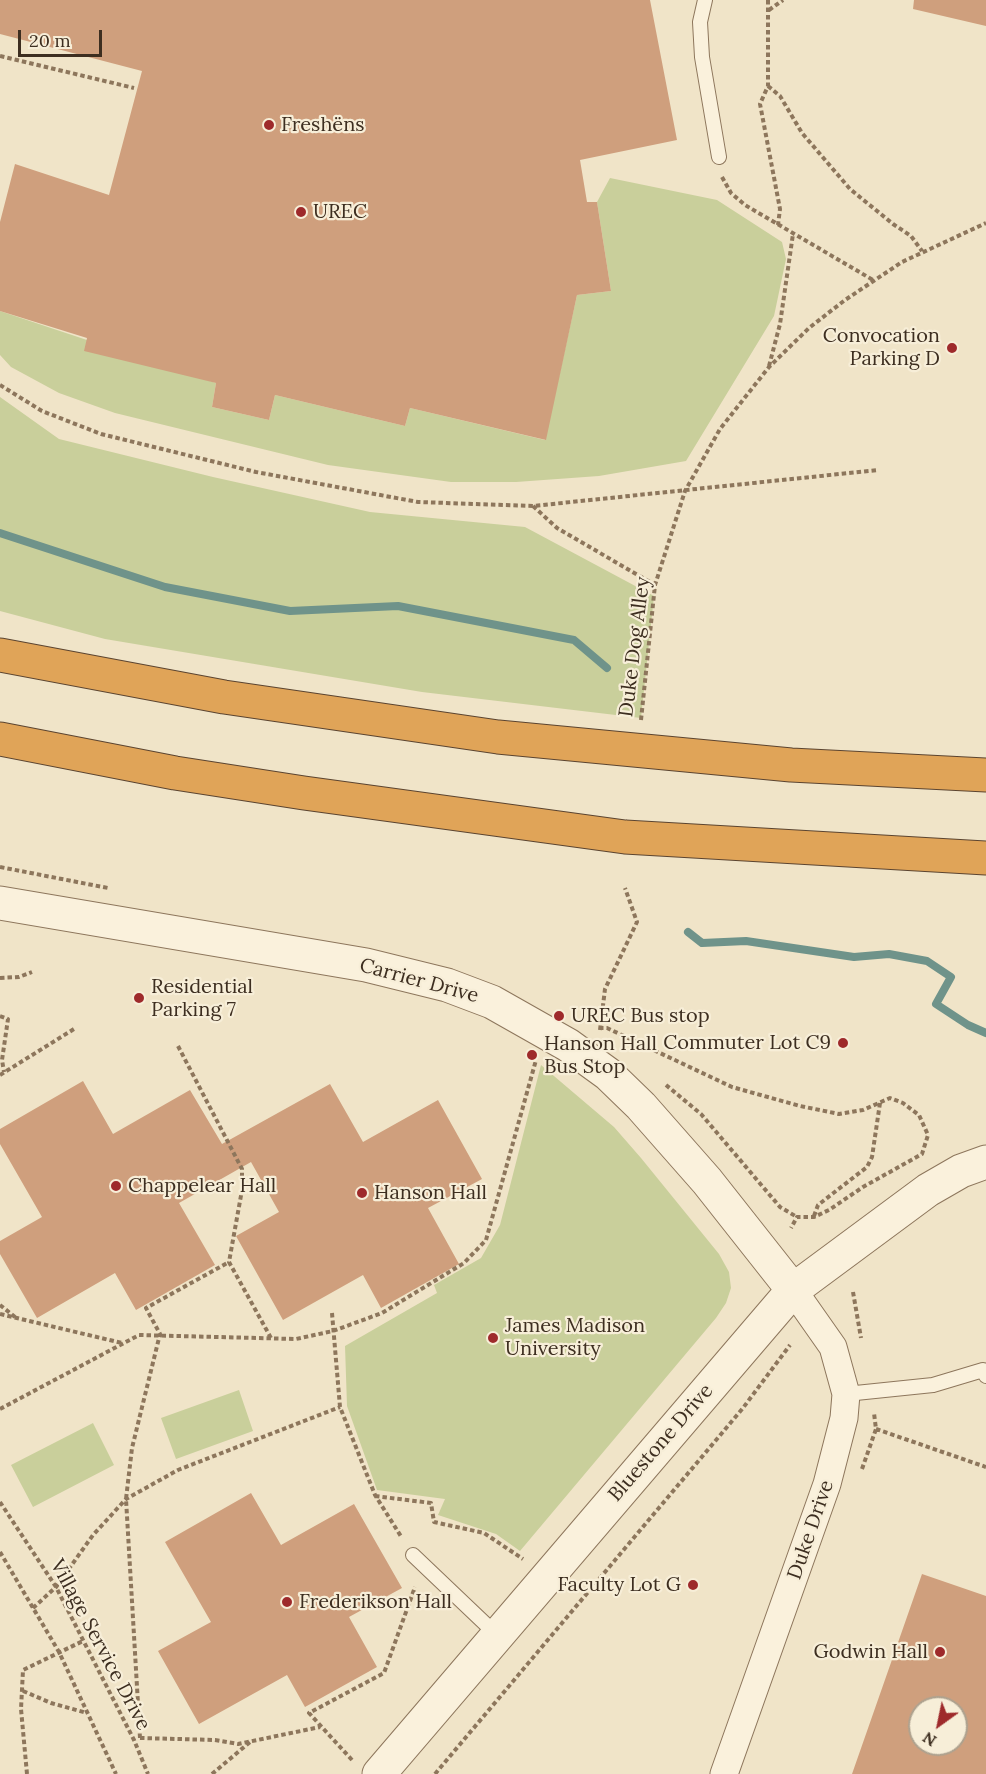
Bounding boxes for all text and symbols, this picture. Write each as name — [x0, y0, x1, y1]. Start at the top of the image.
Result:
scale bar — [21, 18, 105, 56]
text: 20 m — [29, 29, 71, 52]
place label: Freshëns — [281, 113, 365, 137]
marker: Freshëns — [262, 118, 276, 132]
place label: UREC — [313, 200, 367, 224]
marker: UREC — [294, 205, 308, 219]
place label: Convocation Parking D — [823, 324, 940, 371]
marker: Convocation Parking D — [945, 341, 959, 355]
street label: Duke Dog Alley — [614, 575, 656, 719]
street label: Carrier Drive — [357, 954, 481, 1008]
place label: Residential Parking 7 — [151, 975, 253, 1022]
marker: Residential Parking 7 — [132, 991, 146, 1005]
place label: UREC Bus stop — [571, 1004, 710, 1028]
marker: UREC Bus stop — [552, 1009, 566, 1023]
place label: Commuter Lot C9 — [663, 1031, 831, 1055]
place label: Hanson Hall Bus Stop — [544, 1032, 657, 1079]
marker: Commuter Lot C9 — [836, 1036, 850, 1050]
marker: Hanson Hall Bus Stop — [525, 1048, 539, 1062]
place label: Chappelear Hall — [128, 1174, 276, 1198]
marker: Chappelear Hall — [109, 1179, 123, 1193]
place label: Hanson Hall — [374, 1181, 487, 1205]
marker: Hanson Hall — [355, 1186, 369, 1200]
place label: James Madison University — [505, 1314, 645, 1361]
marker: James Madison University — [486, 1331, 500, 1345]
street label: Bluestone Drive — [604, 1379, 718, 1507]
street label: Duke Drive — [783, 1477, 839, 1583]
street label: Village Service Drive — [45, 1555, 155, 1735]
place label: Faculty Lot G — [557, 1573, 681, 1597]
marker: Faculty Lot G — [686, 1578, 700, 1592]
place label: Frederikson Hall — [299, 1590, 452, 1614]
marker: Frederikson Hall — [280, 1595, 294, 1609]
place label: Godwin Hall — [814, 1640, 928, 1664]
marker: Godwin Hall — [933, 1645, 947, 1659]
north arrow — [908, 1696, 968, 1756]
text: N — [919, 1728, 940, 1751]

